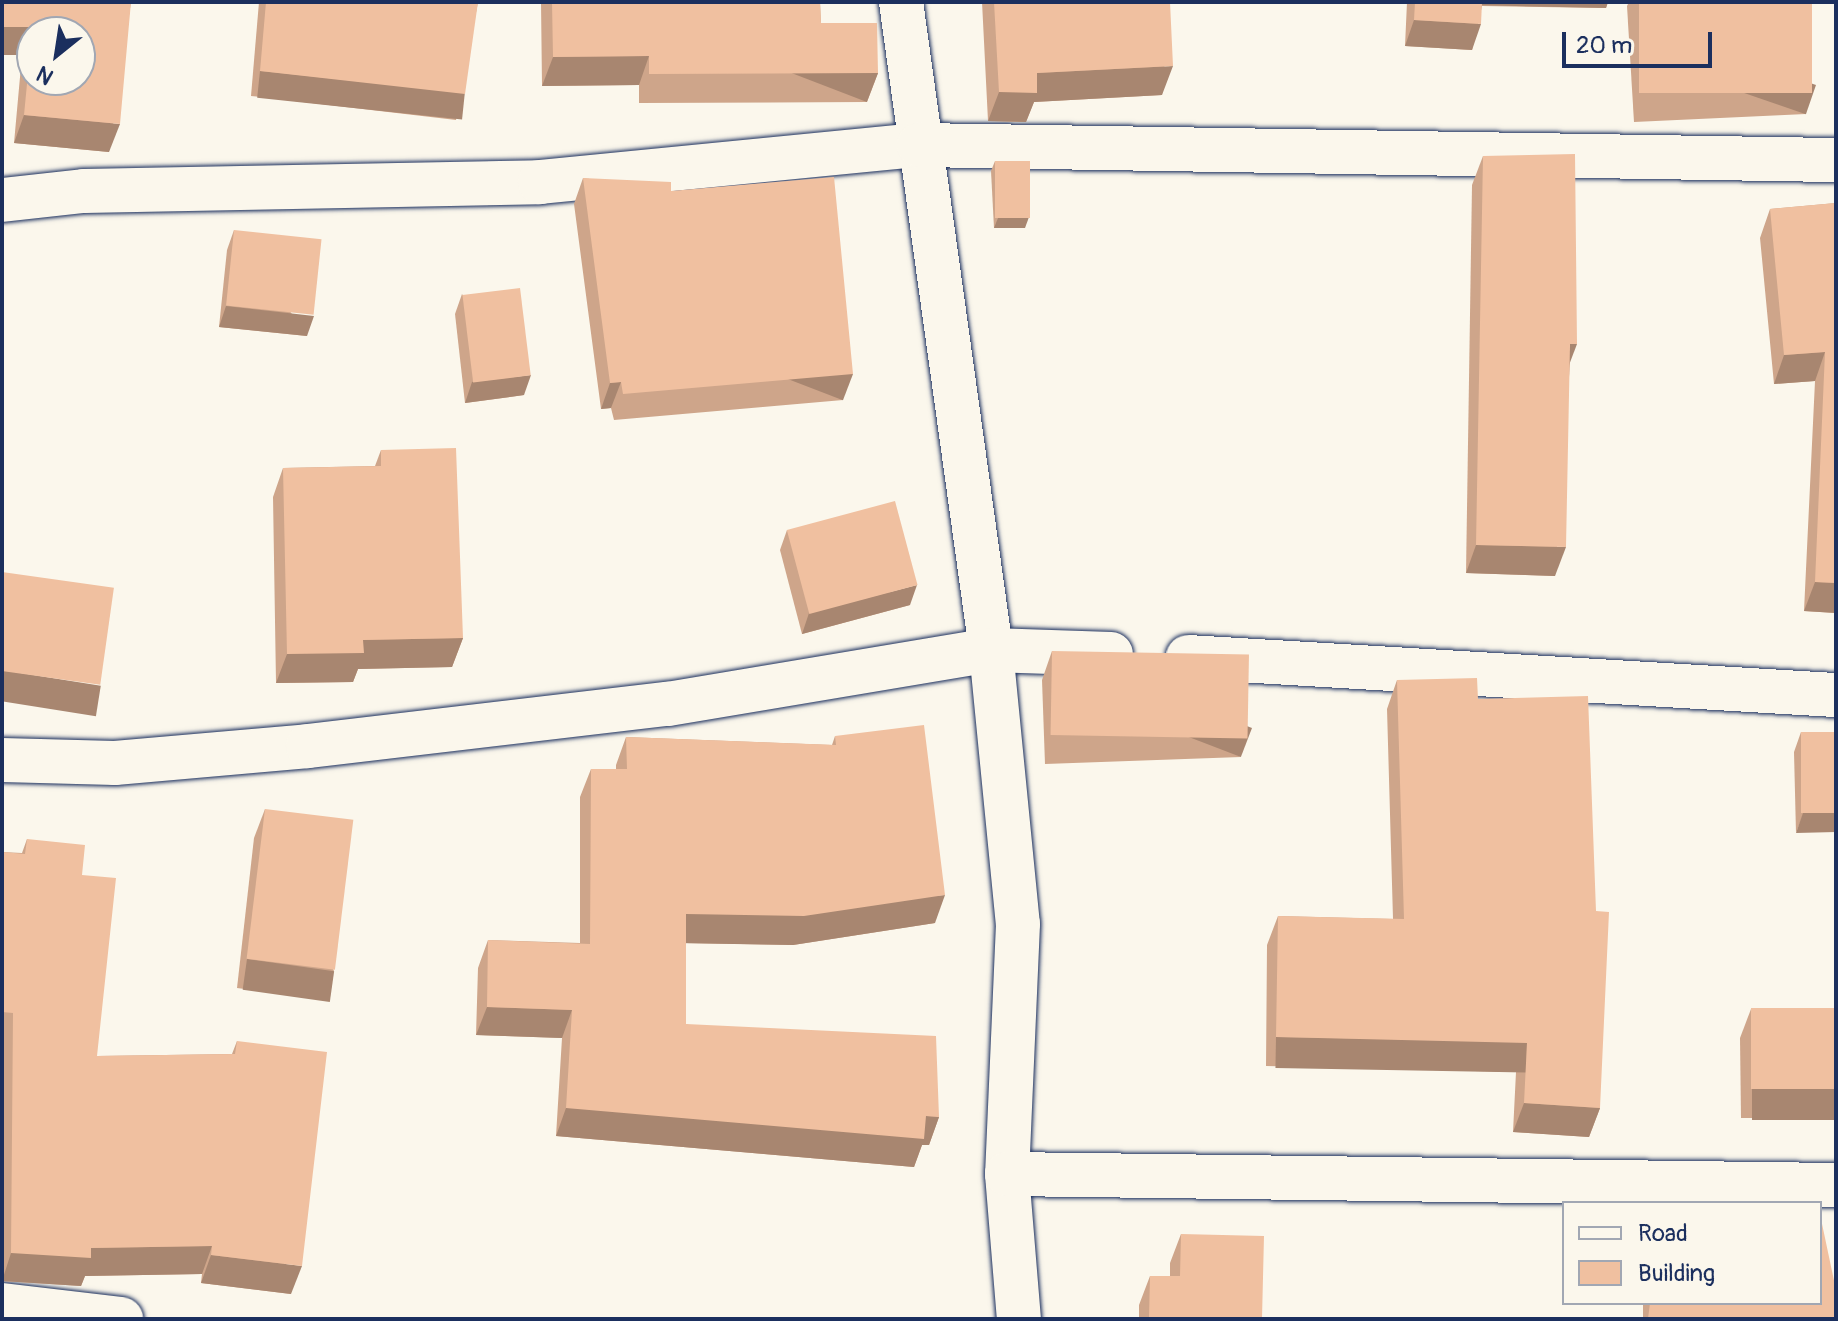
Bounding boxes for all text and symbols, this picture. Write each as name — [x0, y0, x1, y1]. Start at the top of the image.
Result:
north arrow — [16, 16, 96, 96]
scale bar — [1566, 16, 1716, 66]
text: 20 m — [1576, 31, 1632, 60]
text: N — [32, 59, 58, 91]
legend — [1562, 1201, 1822, 1305]
text: Road — [1638, 1219, 1688, 1248]
text: Building — [1638, 1259, 1715, 1288]

